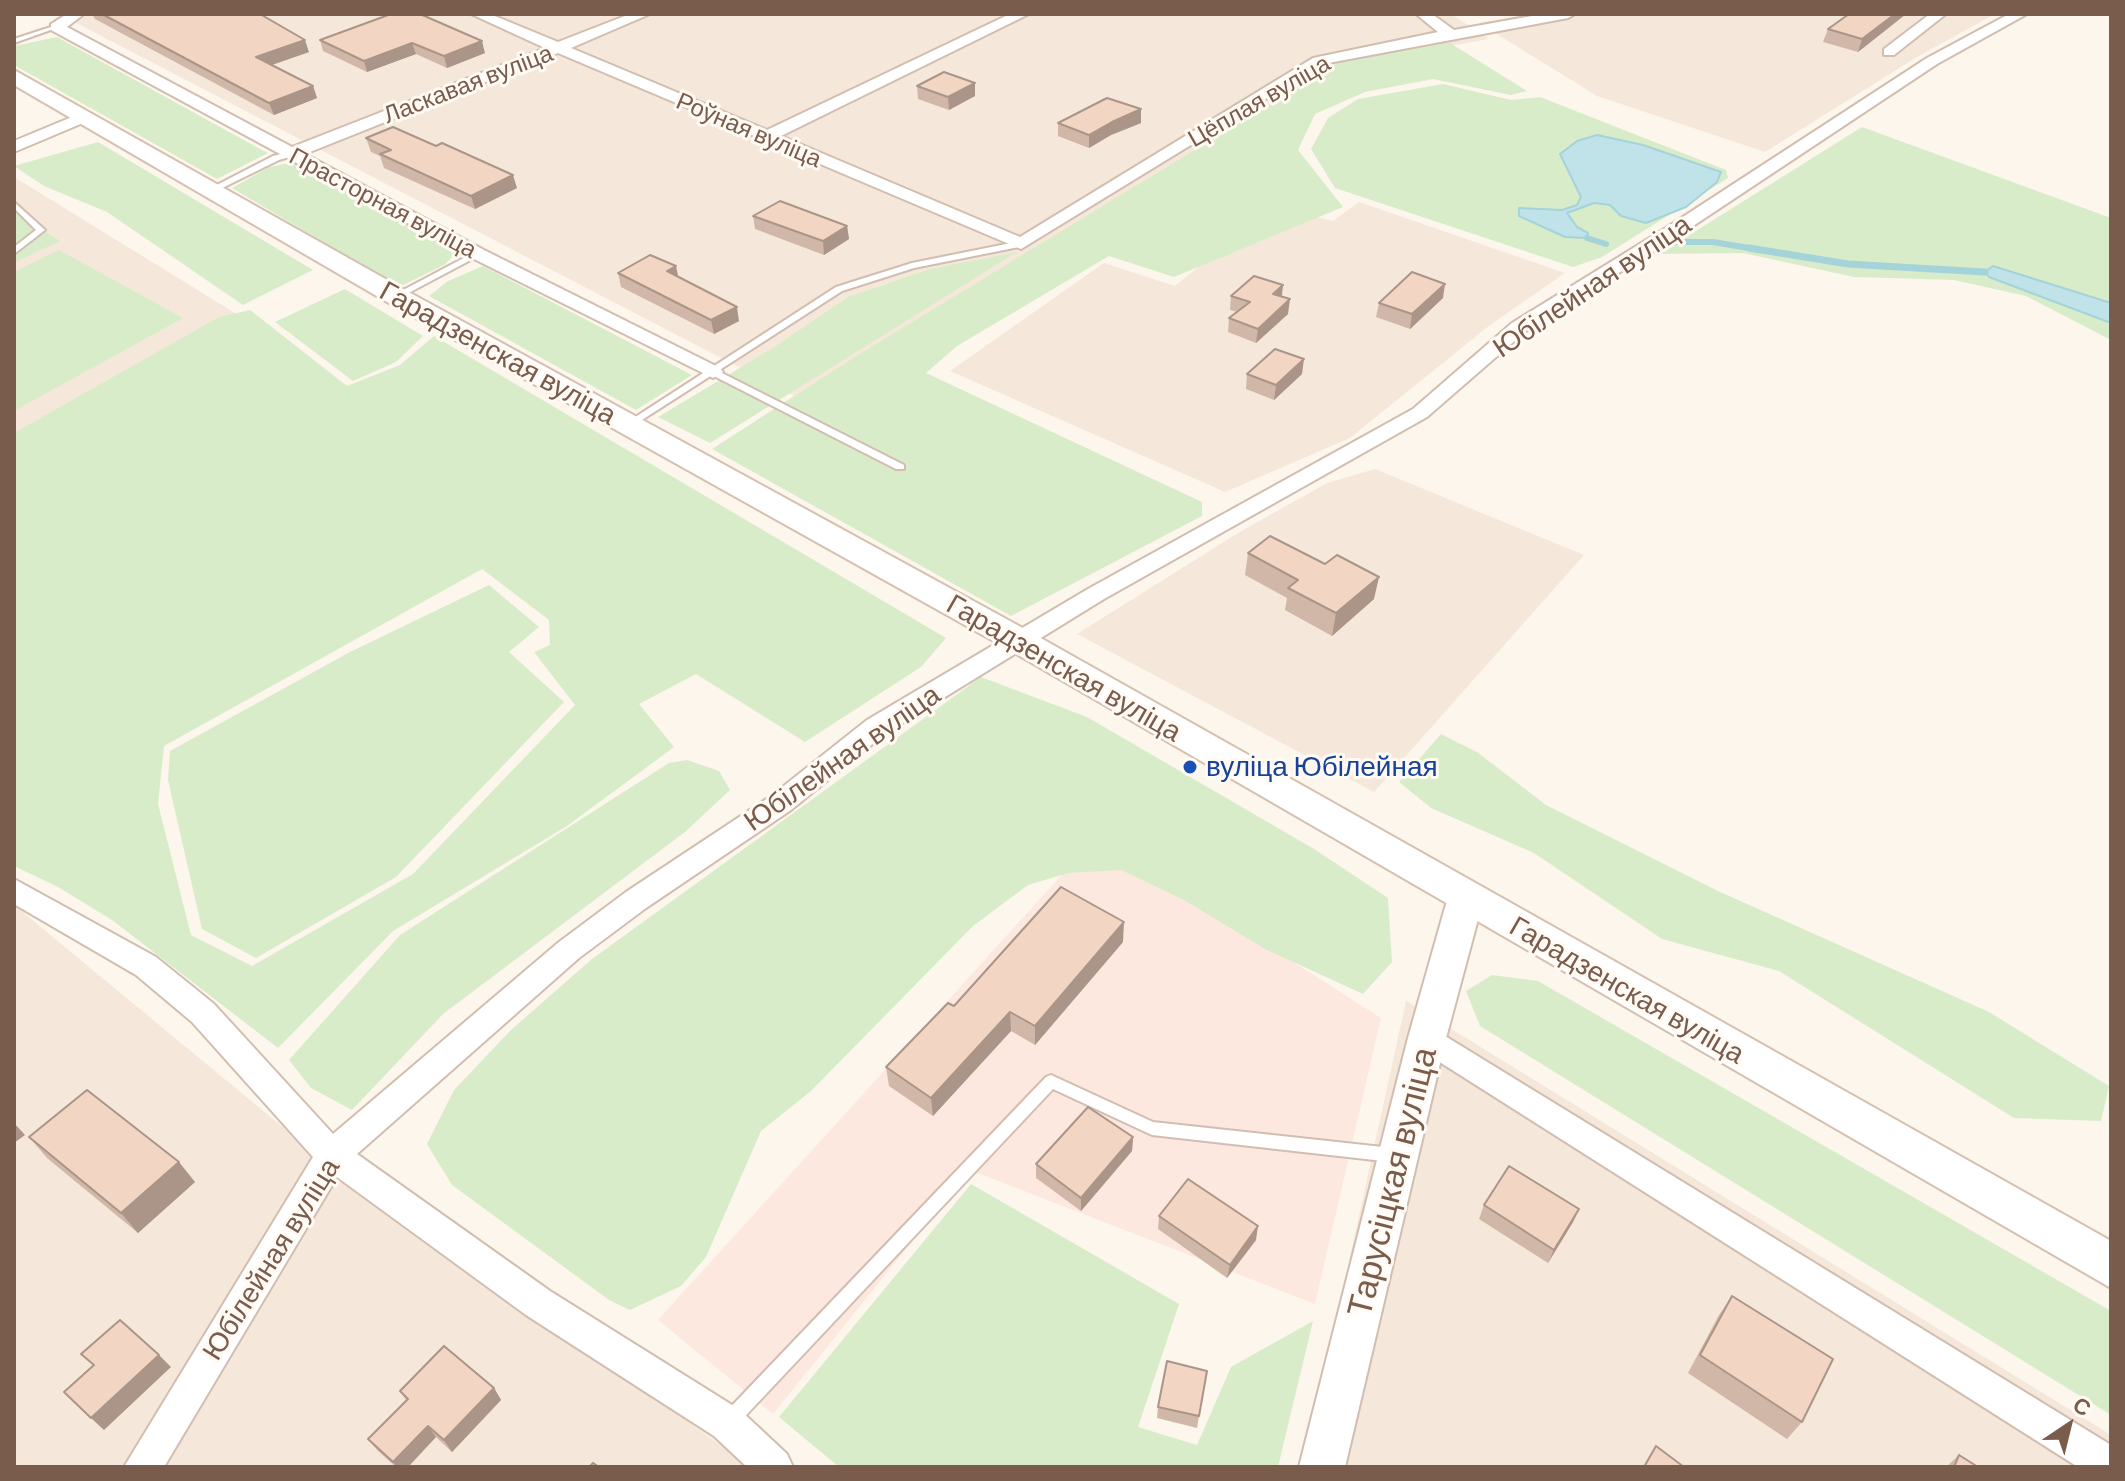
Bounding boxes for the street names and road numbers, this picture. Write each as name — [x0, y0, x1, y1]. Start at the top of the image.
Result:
street label: Ласкавая вуліца — [379, 38, 557, 130]
street label: Цёплая вуліца — [1183, 49, 1335, 153]
street label: Роўная вуліца — [672, 86, 826, 174]
street label: Прасторная вуліца — [284, 141, 482, 265]
street label: Юбілейная вуліца — [1487, 207, 1697, 365]
street label: Гарадзенская вуліца — [374, 274, 622, 432]
street label: Гарадзенская вуліца — [941, 587, 1187, 749]
street label: Юбілейная вуліца — [737, 678, 947, 838]
street label: Гарадзенская вуліца — [1504, 909, 1750, 1071]
street label: Тарусіцкая вуліца — [1339, 1043, 1445, 1321]
street label: Юбілейная вуліца — [195, 1152, 347, 1366]

